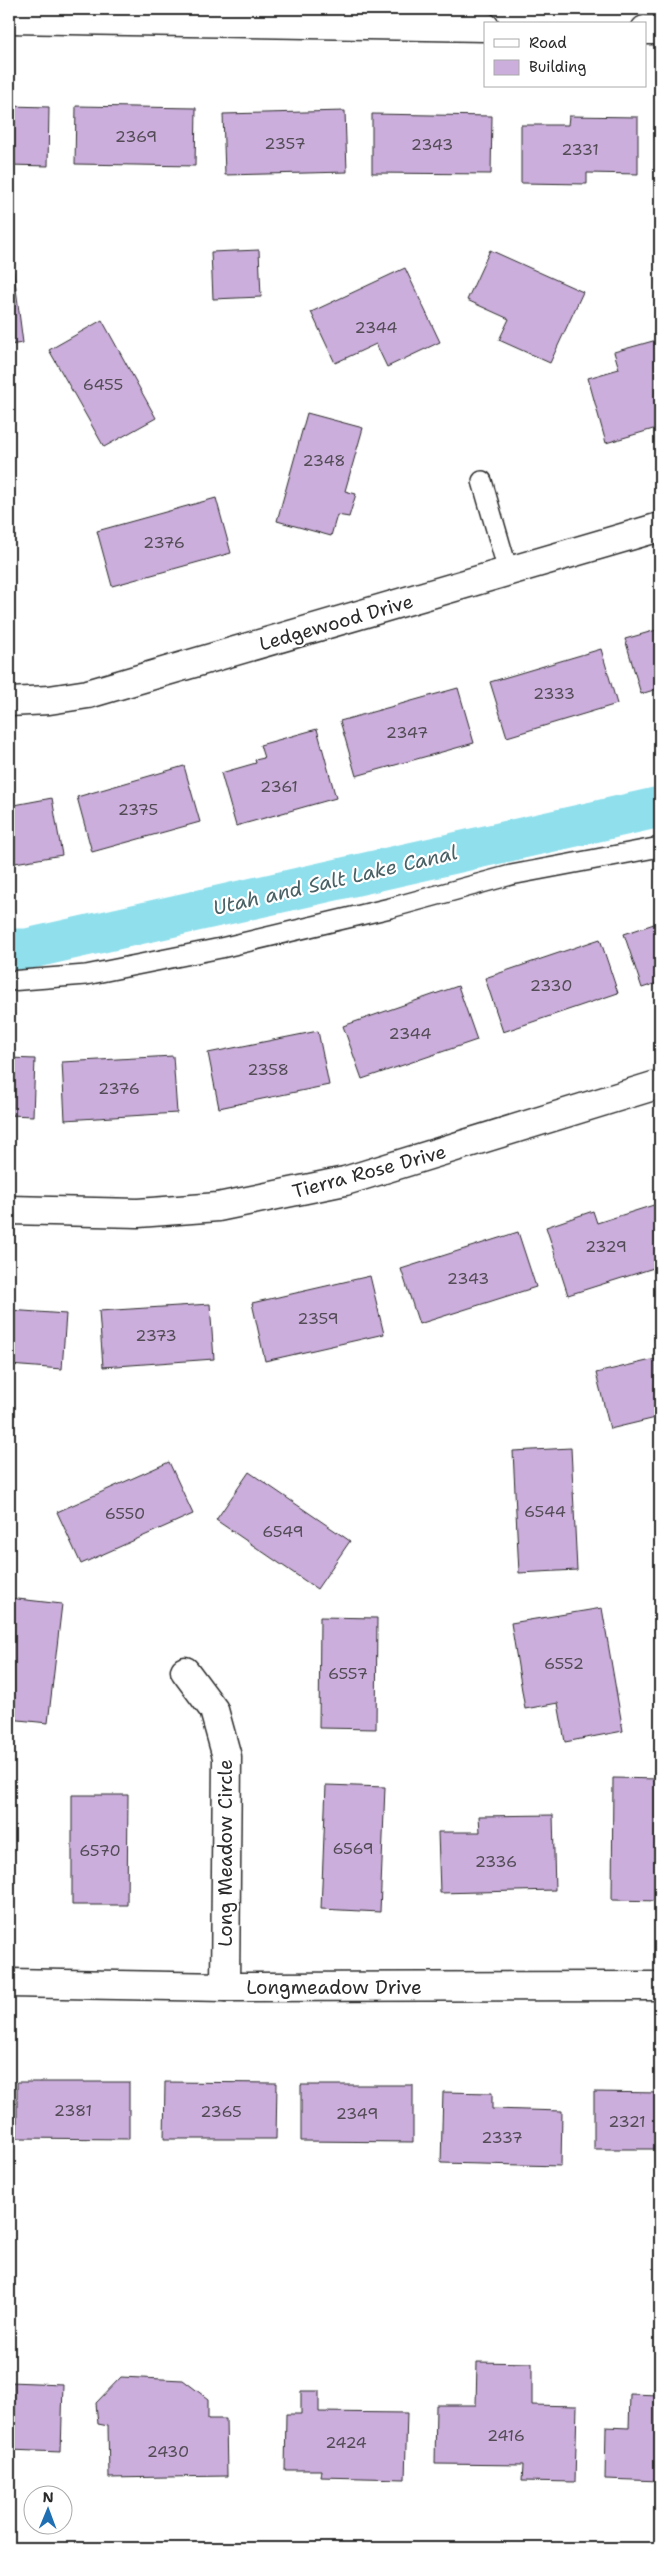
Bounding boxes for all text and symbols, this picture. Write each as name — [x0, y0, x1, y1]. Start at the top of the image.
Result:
legend — [484, 22, 646, 88]
text: Road — [529, 33, 567, 53]
text: Building — [529, 57, 586, 77]
house number: 2369 — [115, 126, 157, 147]
house number: 2357 — [264, 133, 306, 154]
house number: 2343 — [411, 134, 453, 155]
house number: 2331 — [561, 139, 599, 160]
house number: 2344 — [355, 317, 397, 338]
house number: 6455 — [83, 374, 123, 395]
house number: 2348 — [303, 450, 345, 471]
house number: 2376 — [143, 532, 185, 553]
street label: Ledgewood Drive — [256, 589, 416, 656]
house number: 2333 — [533, 683, 575, 704]
house number: 2347 — [386, 722, 428, 743]
house number: 2361 — [260, 776, 298, 797]
house number: 2375 — [118, 799, 158, 820]
water label: Utah and Salt Lake Canal — [210, 839, 460, 921]
house number: 2330 — [530, 975, 572, 996]
house number: 2344 — [389, 1023, 431, 1044]
house number: 2358 — [247, 1059, 289, 1080]
house number: 2376 — [98, 1078, 140, 1099]
street label: Tierra Rose Drive — [290, 1139, 449, 1204]
house number: 2329 — [585, 1236, 627, 1257]
house number: 2343 — [447, 1268, 489, 1289]
house number: 2359 — [297, 1308, 339, 1329]
house number: 2373 — [135, 1325, 177, 1346]
house number: 6544 — [524, 1501, 566, 1522]
house number: 6550 — [105, 1503, 145, 1524]
house number: 6549 — [262, 1521, 304, 1542]
house number: 6552 — [544, 1653, 584, 1674]
house number: 6557 — [328, 1663, 368, 1684]
street label: Long Meadow Circle — [213, 1759, 238, 1947]
house number: 6569 — [332, 1838, 374, 1859]
house number: 6570 — [79, 1840, 121, 1861]
house number: 2336 — [475, 1851, 517, 1872]
street label: Longmeadow Drive — [246, 1975, 422, 2000]
house number: 2381 — [54, 2100, 92, 2121]
house number: 2365 — [200, 2101, 242, 2122]
house number: 2349 — [336, 2103, 378, 2124]
house number: 2321 — [608, 2111, 646, 2132]
house number: 2337 — [481, 2127, 523, 2148]
house number: 2416 — [487, 2425, 525, 2446]
house number: 2424 — [325, 2432, 367, 2453]
house number: 2430 — [147, 2441, 189, 2462]
north arrow — [22, 2484, 72, 2534]
text: N — [43, 2488, 54, 2506]

